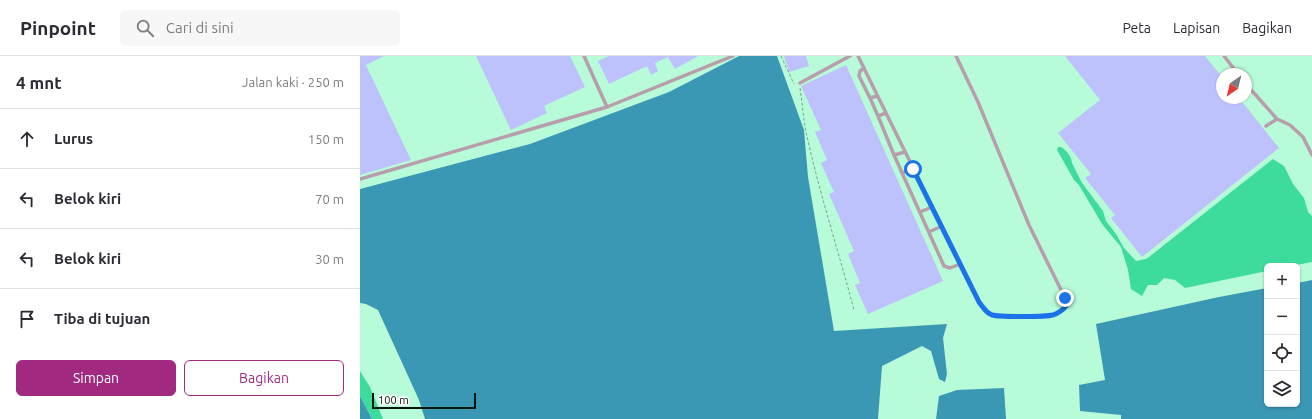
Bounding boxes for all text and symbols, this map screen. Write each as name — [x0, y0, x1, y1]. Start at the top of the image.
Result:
search box — [120, 10, 400, 46]
text: Pinpoint — [20, 17, 96, 39]
icon: search — [134, 17, 156, 39]
text: Cari di sini — [166, 19, 234, 36]
text: Peta — [1123, 20, 1151, 36]
text: Lapisan — [1173, 20, 1220, 36]
text: Bagikan — [1242, 20, 1292, 36]
north arrow — [1216, 68, 1252, 104]
text: 4 mnt — [16, 73, 62, 92]
text: Jalan kaki · 250 m — [242, 75, 344, 89]
icon: ahead — [16, 128, 38, 150]
text: Lurus — [54, 130, 93, 147]
text: 150 m — [308, 132, 344, 146]
route start — [904, 160, 922, 178]
icon: left — [16, 188, 38, 210]
text: Belok kiri — [54, 190, 121, 207]
text: 70 m — [315, 192, 344, 206]
icon: left — [16, 248, 38, 270]
text: Belok kiri — [54, 250, 121, 267]
text: 30 m — [315, 252, 344, 266]
map controls — [1264, 263, 1300, 407]
button: + — [1264, 263, 1300, 299]
route end — [1056, 289, 1074, 307]
button: − — [1264, 299, 1300, 335]
icon: arrive — [16, 308, 38, 330]
text: Tiba di tujuan — [54, 310, 150, 327]
button: locate — [1264, 335, 1300, 371]
button: Simpan — [16, 360, 176, 396]
button: Bagikan — [184, 360, 344, 396]
button: layers — [1264, 371, 1300, 407]
scale bar — [372, 391, 476, 410]
text: 100 m — [378, 394, 409, 406]

